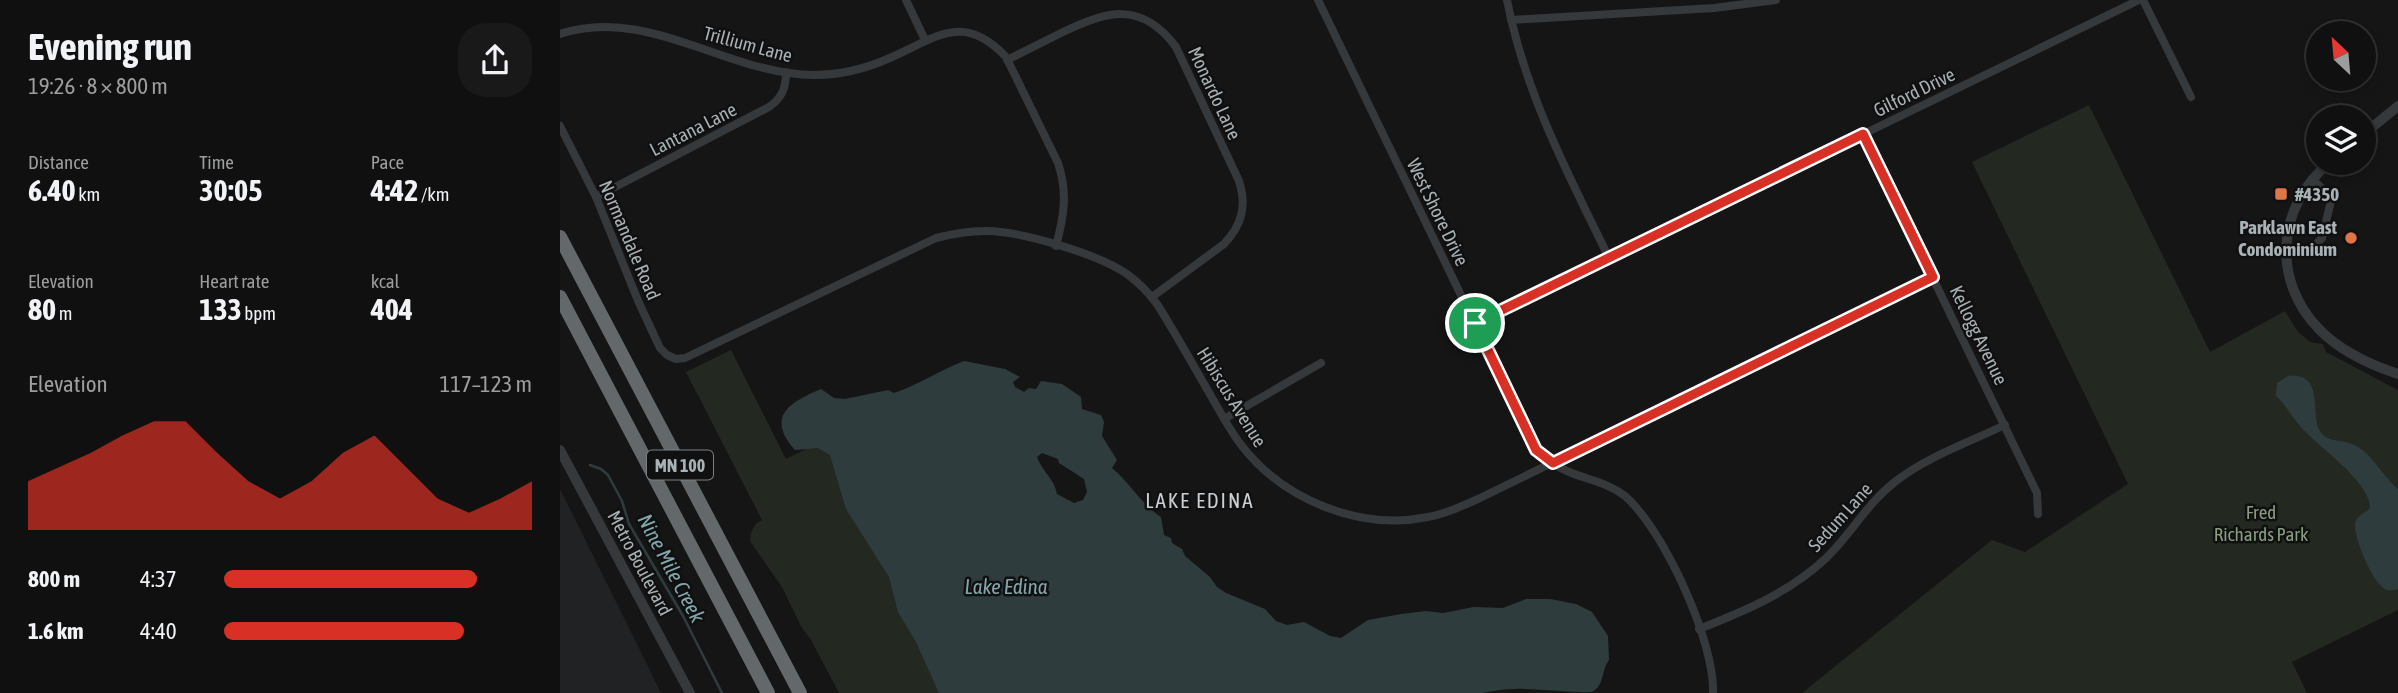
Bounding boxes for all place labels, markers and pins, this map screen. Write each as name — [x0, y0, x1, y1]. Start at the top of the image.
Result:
place label: #4350 — [2294, 183, 2339, 205]
marker: #4350 — [2273, 186, 2289, 202]
place label: Parklawn East Condominium — [2238, 216, 2338, 260]
marker: Parklawn East Condominium — [2343, 230, 2359, 246]
pin — [1445, 293, 1505, 353]

